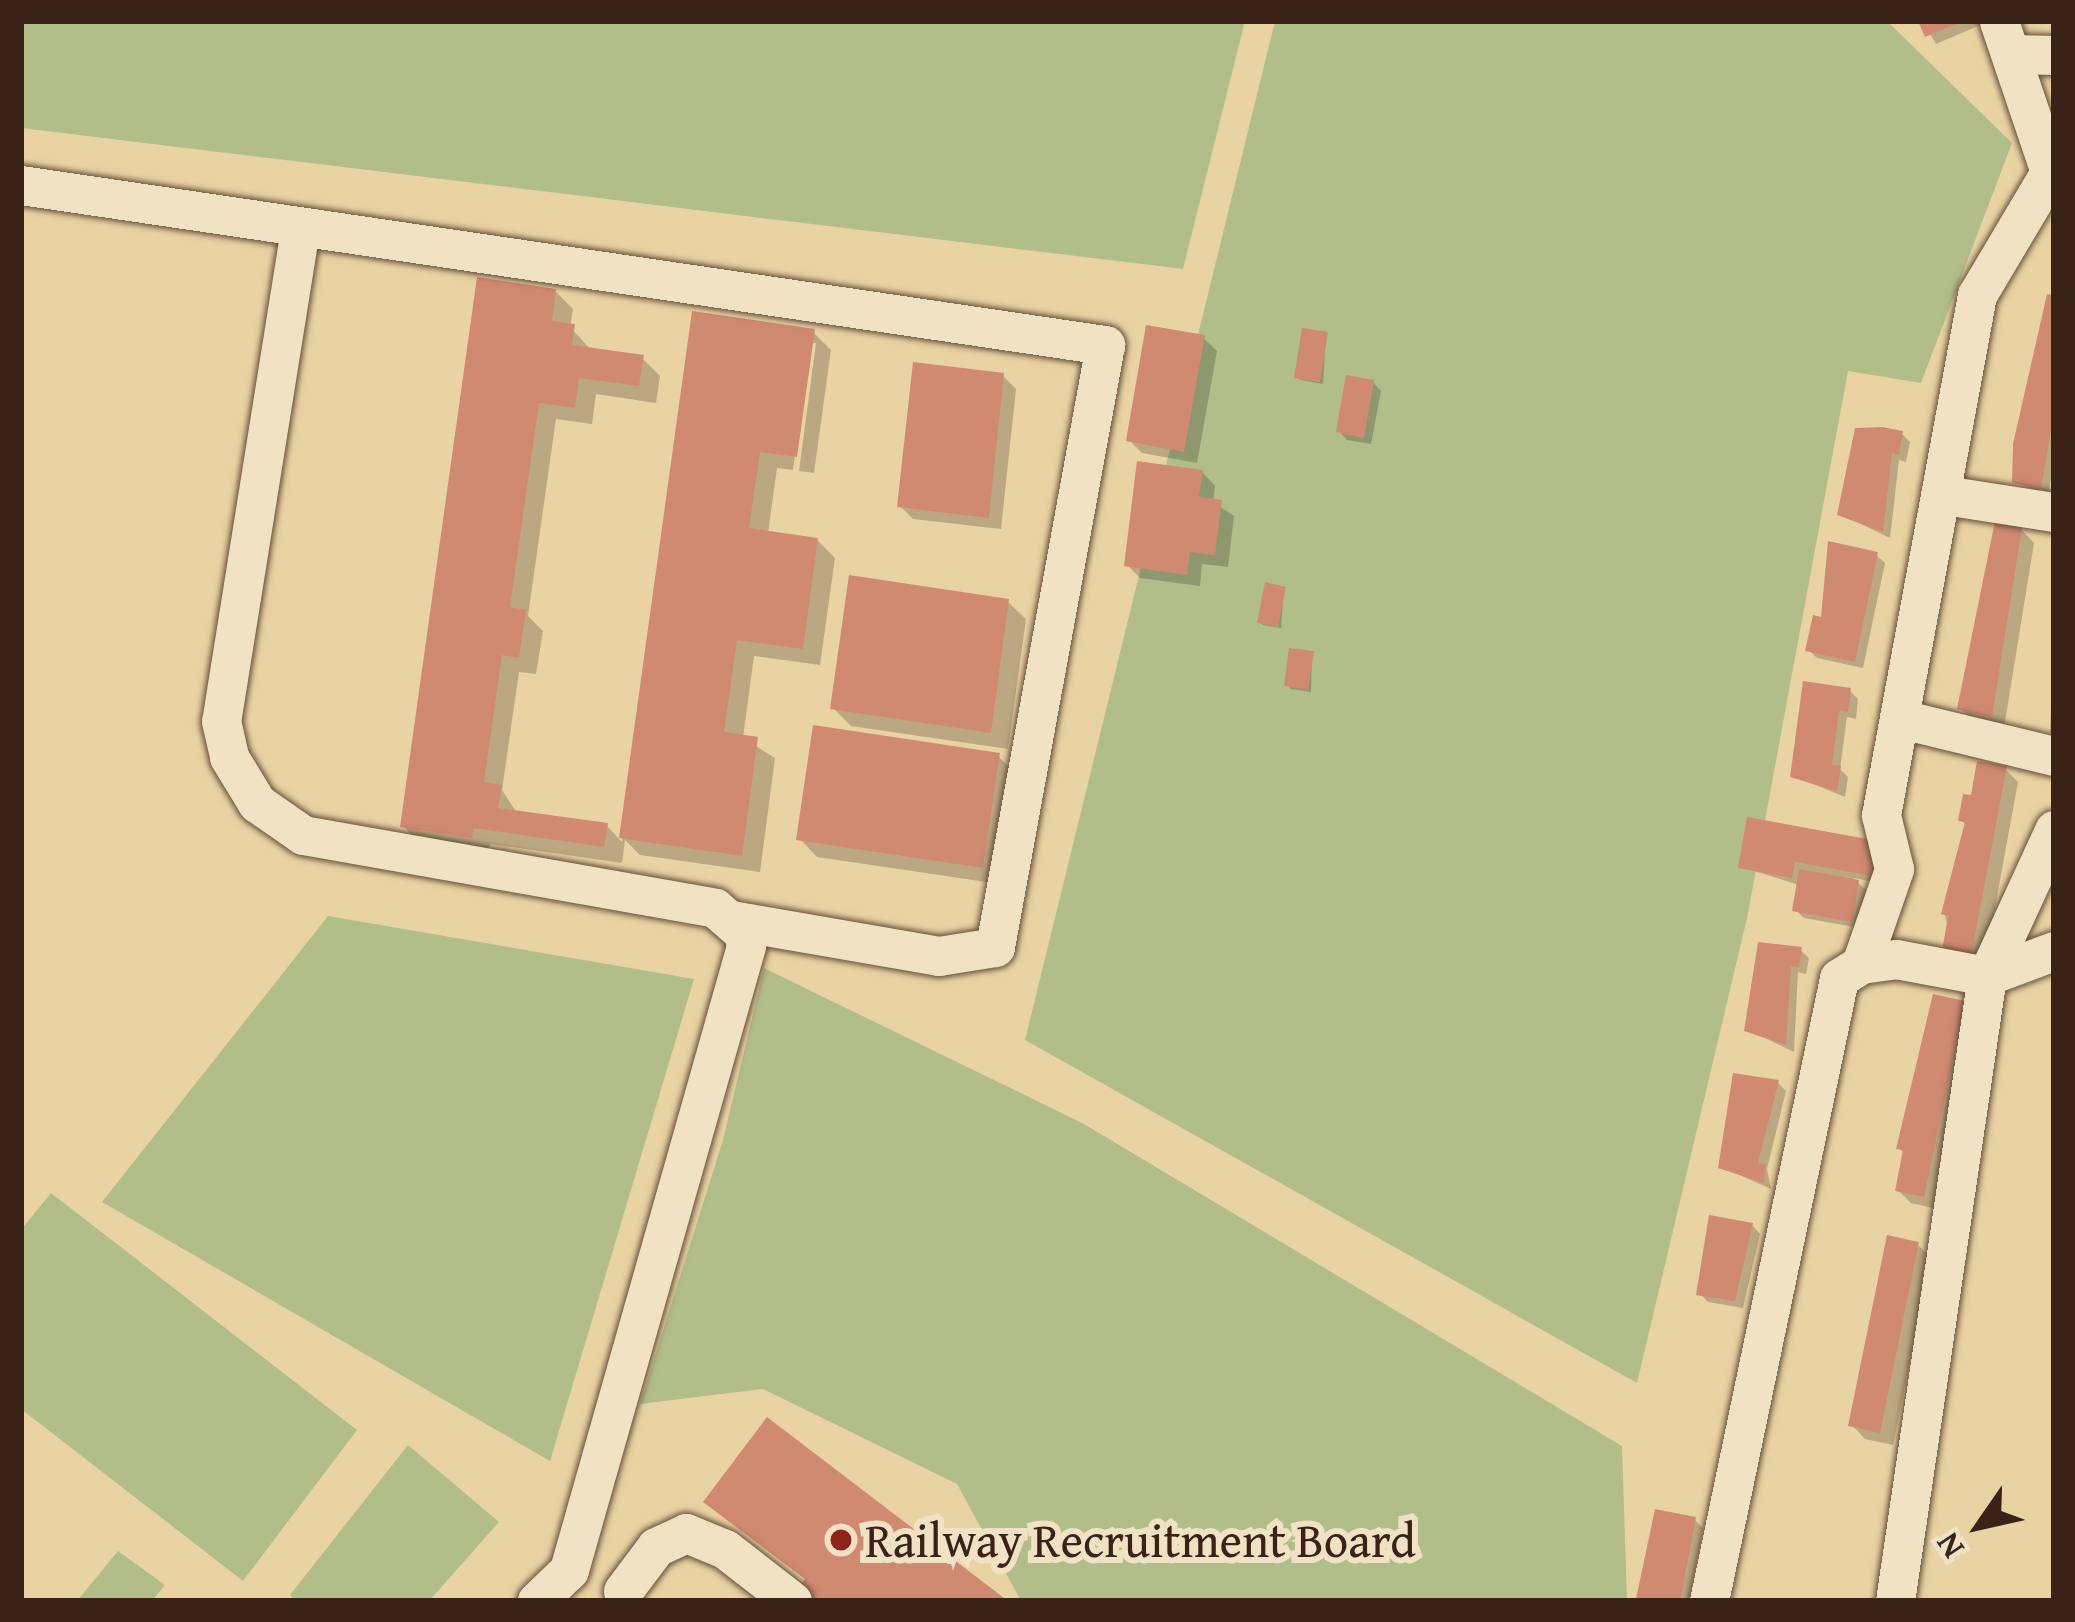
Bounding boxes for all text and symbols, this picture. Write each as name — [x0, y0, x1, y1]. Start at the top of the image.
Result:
north arrow — [1919, 1466, 2039, 1586]
place label: Railway Recruitment Board — [865, 1511, 1416, 1569]
text: N — [1923, 1524, 1975, 1569]
marker: Railway Recruitment Board — [828, 1527, 854, 1553]

